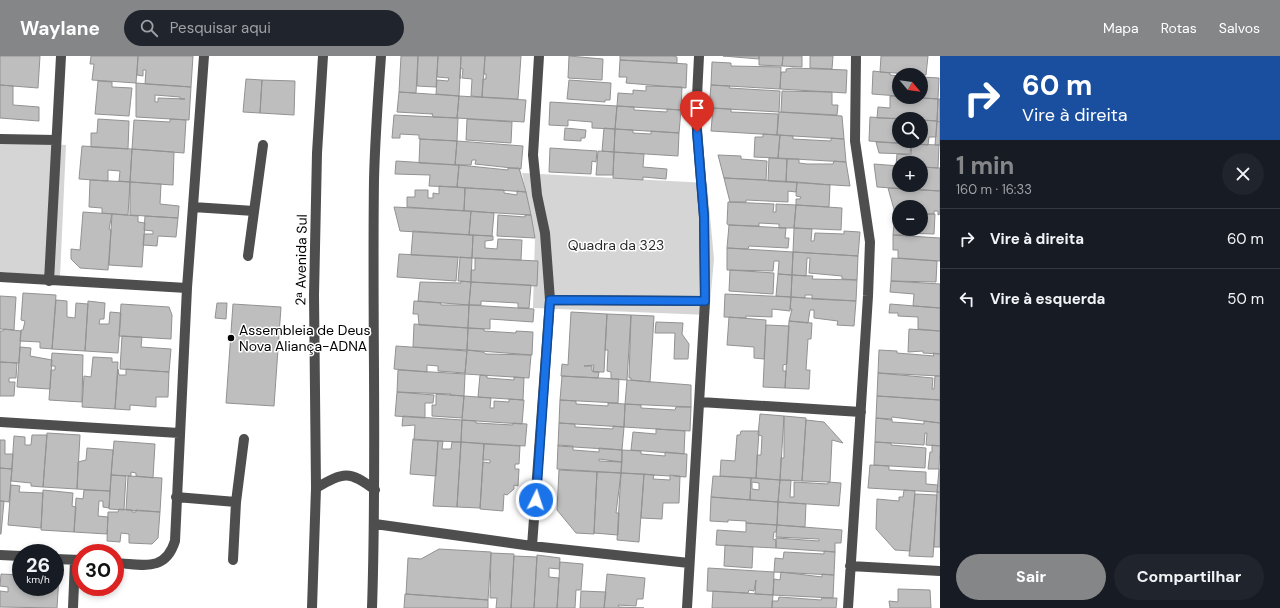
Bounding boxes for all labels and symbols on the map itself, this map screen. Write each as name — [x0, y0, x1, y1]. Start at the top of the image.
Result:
north arrow — [892, 68, 928, 104]
pin — [680, 91, 714, 132]
street label: 2ᵃ Avenida Sul — [291, 214, 311, 306]
park label: Quadra da 323 — [568, 236, 664, 254]
place label: Assembleia de Deus Nova Aliança-ADNA — [239, 321, 370, 355]
marker: Assembleia de Deus Nova Aliança-ADNA — [226, 333, 236, 343]
position arrow — [515, 479, 557, 521]
speed limit sign: 30 — [72, 544, 124, 596]

